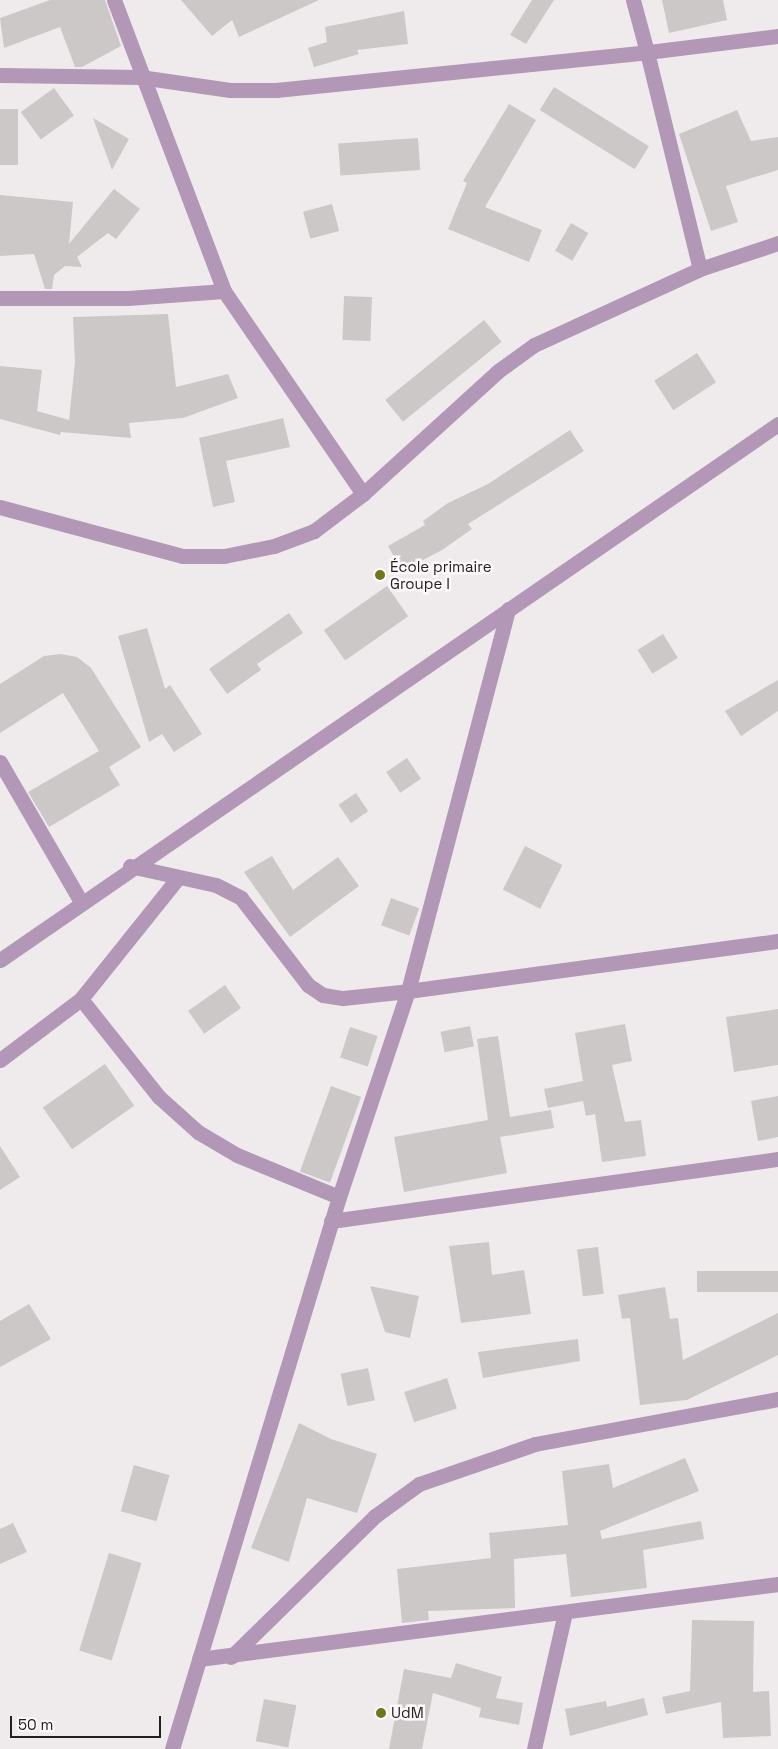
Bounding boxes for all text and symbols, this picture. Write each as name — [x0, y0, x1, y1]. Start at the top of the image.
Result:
place label: École primaire Groupe I — [390, 557, 492, 592]
marker: École primaire Groupe I — [374, 569, 386, 581]
place label: UdM — [391, 1704, 424, 1722]
scale bar — [12, 1706, 164, 1738]
marker: UdM — [375, 1707, 387, 1719]
text: 50 m — [18, 1715, 53, 1734]

